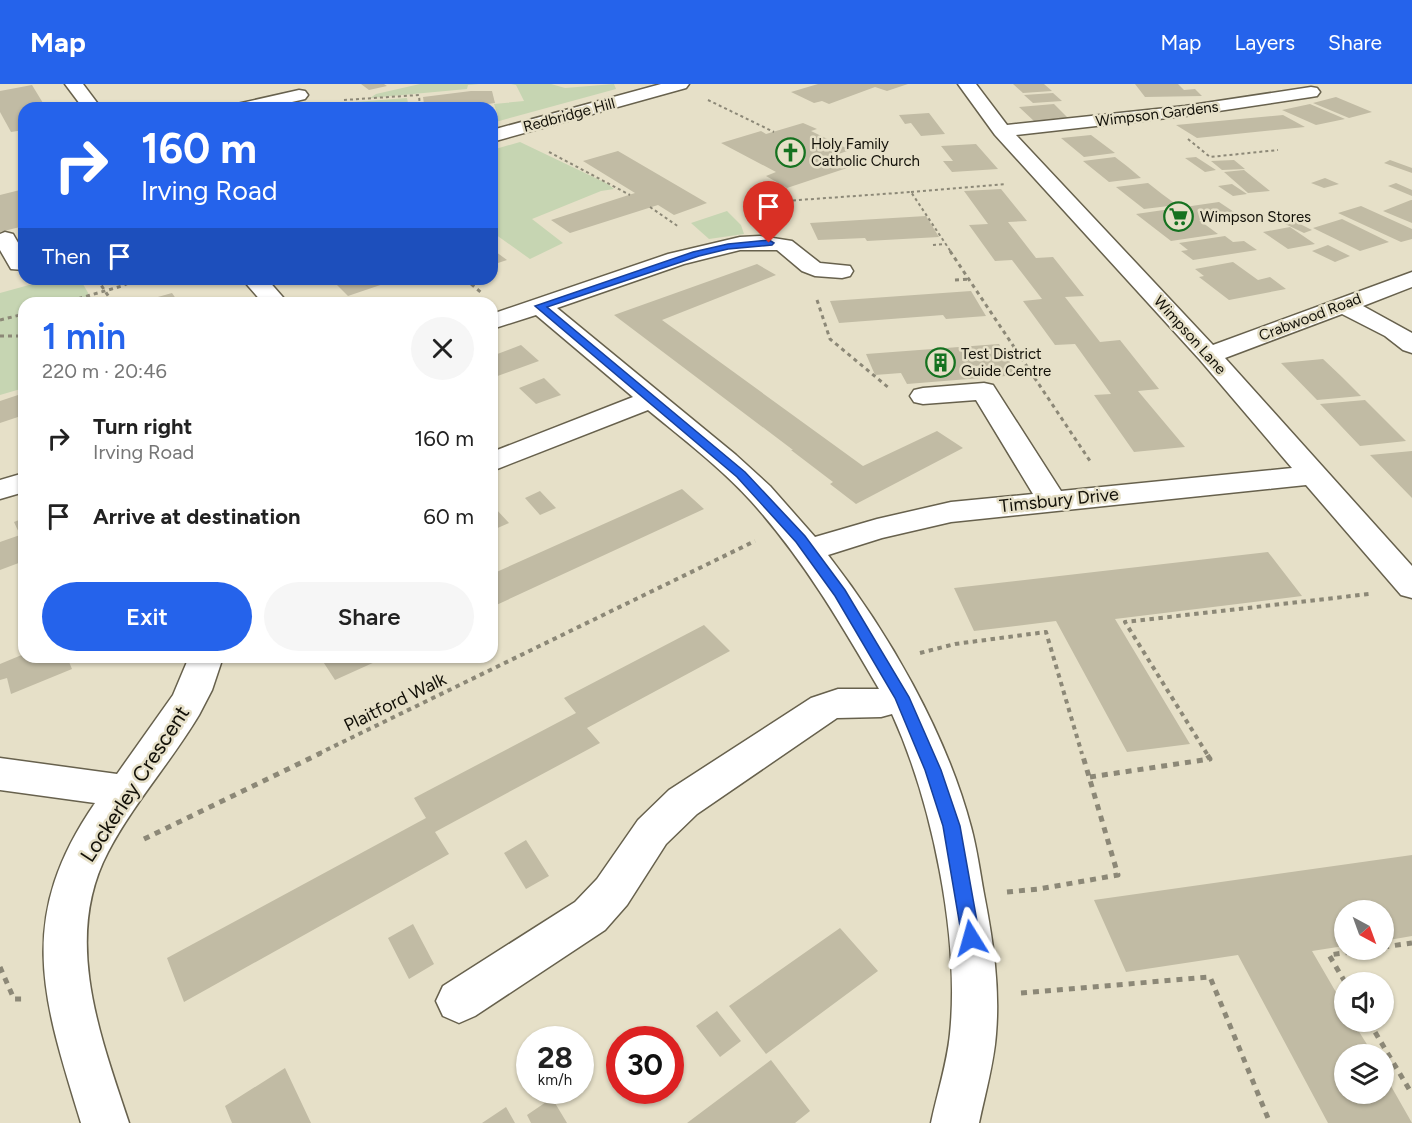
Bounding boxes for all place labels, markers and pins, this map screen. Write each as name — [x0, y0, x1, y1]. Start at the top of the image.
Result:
place label: Holy Family Catholic Church — [811, 135, 920, 170]
church icon: Holy Family Catholic Church — [774, 137, 806, 169]
pin — [743, 181, 794, 243]
supermarket icon: Wimpson Stores — [1163, 201, 1195, 233]
place label: Wimpson Stores — [1200, 208, 1311, 226]
place label: Test District Guide Centre — [961, 345, 1051, 380]
building icon: Test District Guide Centre — [924, 347, 956, 379]

